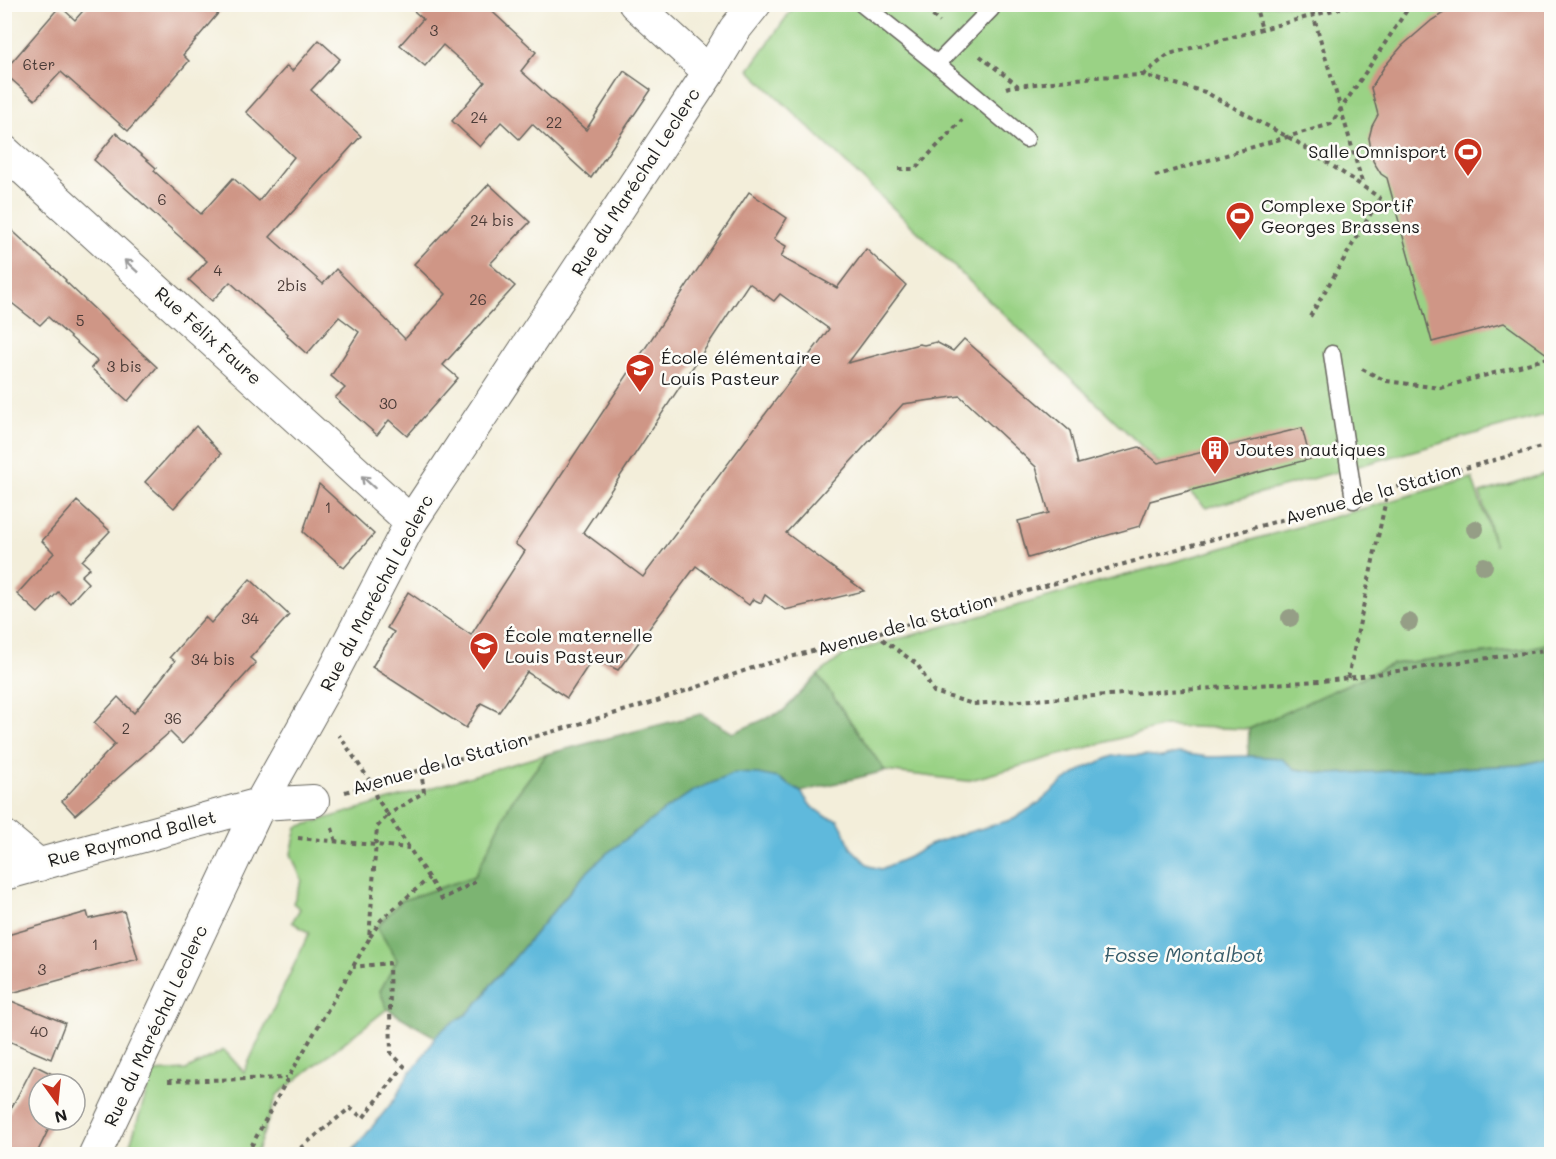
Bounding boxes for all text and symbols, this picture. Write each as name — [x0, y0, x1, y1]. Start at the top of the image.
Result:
house number: 3 — [430, 20, 439, 40]
house number: 6ter — [23, 54, 55, 74]
street label: Rue du Maréchal Leclerc — [565, 83, 705, 280]
house number: 24 — [470, 107, 488, 127]
house number: 22 — [546, 112, 562, 132]
sports icon: Salle Omnisport — [1452, 136, 1484, 178]
place label: Salle Omnisport — [1308, 139, 1447, 163]
house number: 6 — [157, 189, 167, 209]
place label: Complexe Sportif Georges Brassens — [1261, 193, 1420, 238]
sports icon: Complexe Sportif Georges Brassens — [1224, 200, 1256, 242]
house number: 24 bis — [470, 210, 514, 230]
one-way arrow — [123, 259, 138, 273]
house number: 4 — [214, 260, 223, 280]
house number: 2bis — [277, 275, 307, 295]
street label: Rue Félix Faure — [150, 281, 267, 390]
house number: 26 — [469, 289, 487, 309]
house number: 5 — [76, 310, 84, 330]
place label: École élémentaire Louis Pasteur — [661, 345, 821, 390]
school or university icon: École élémentaire Louis Pasteur — [624, 352, 656, 394]
house number: 3 bis — [106, 356, 142, 376]
house number: 30 — [379, 393, 397, 413]
building icon: Joutes nautiques — [1199, 434, 1231, 476]
place label: Joutes nautiques — [1236, 437, 1386, 461]
street label: Avenue de la Station — [1282, 457, 1463, 530]
one-way arrow — [360, 475, 375, 489]
street label: Rue du Maréchal Leclerc — [314, 490, 438, 695]
house number: 1 — [325, 497, 331, 517]
street label: Avenue de la Station — [814, 588, 995, 661]
house number: 34 — [241, 608, 259, 628]
place label: École maternelle Louis Pasteur — [505, 623, 653, 668]
school or university icon: École maternelle Louis Pasteur — [468, 630, 500, 672]
house number: 34 bis — [191, 649, 235, 669]
house number: 36 — [164, 708, 182, 728]
house number: 2 — [122, 718, 130, 738]
street label: Avenue de la Station — [349, 727, 530, 800]
street label: Rue Raymond Ballet — [45, 804, 218, 872]
street label: Rue du Maréchal Leclerc — [98, 921, 212, 1130]
house number: 1 — [92, 934, 98, 954]
water label: Fosse Montalbot — [1104, 941, 1264, 967]
house number: 3 — [38, 959, 47, 979]
house number: 40 — [30, 1021, 48, 1041]
north arrow — [27, 1072, 87, 1132]
text: N — [52, 1105, 70, 1129]

